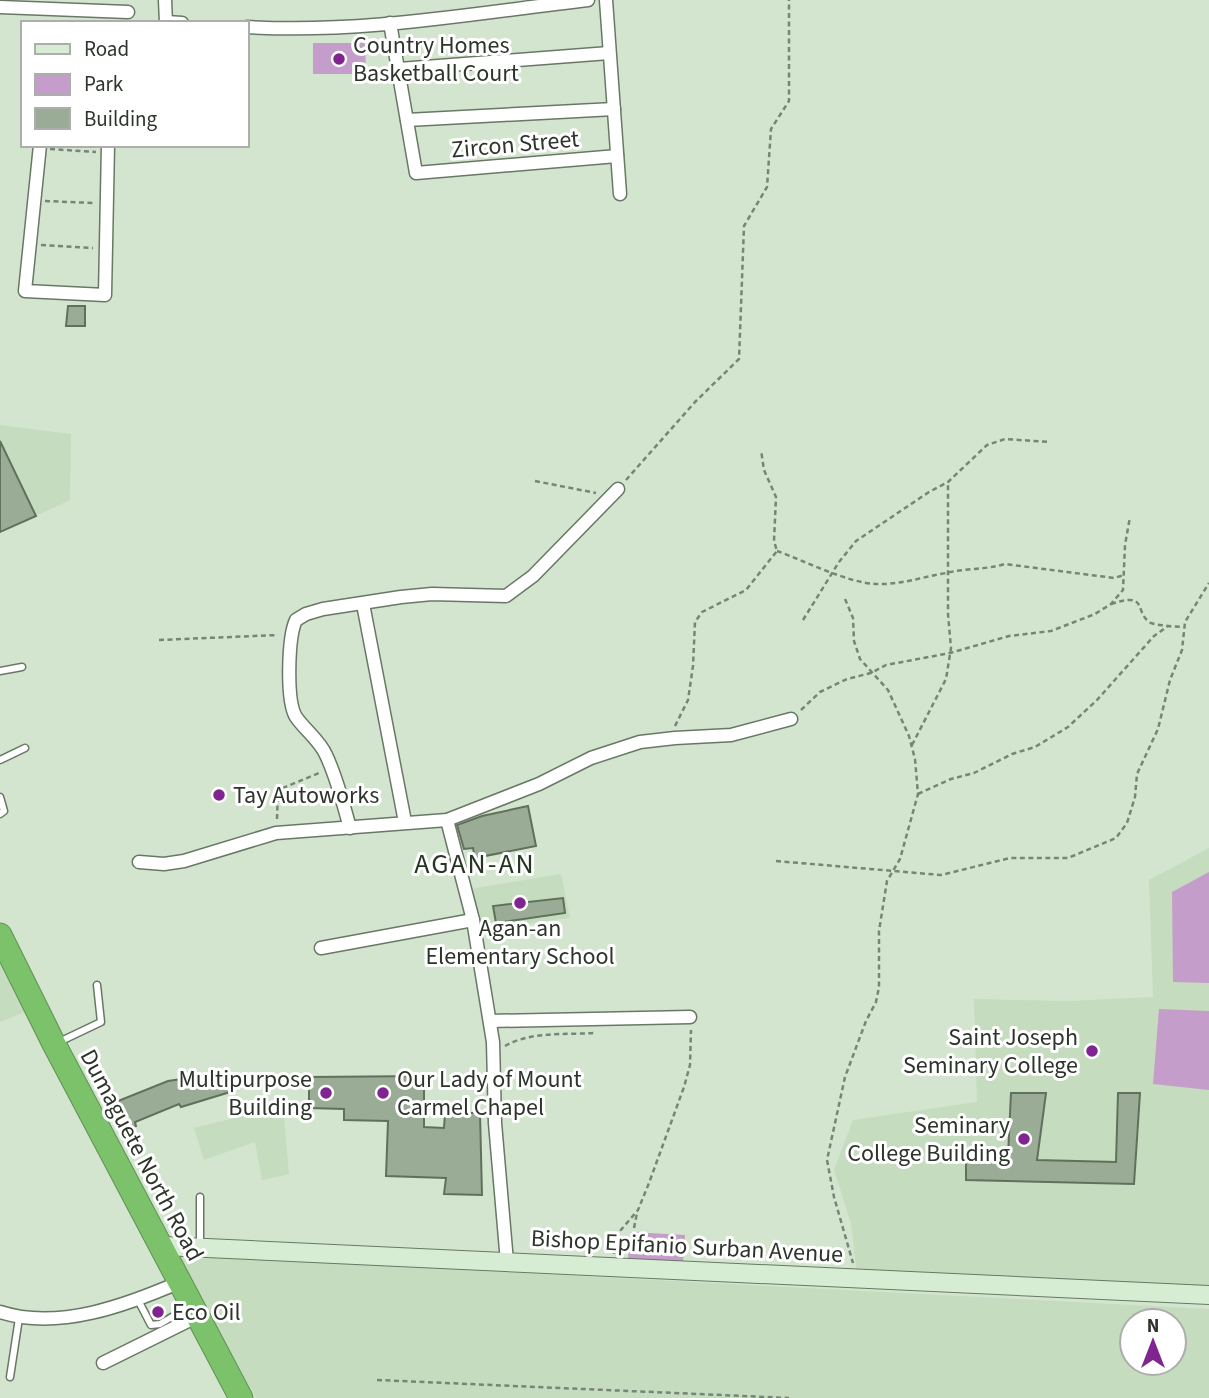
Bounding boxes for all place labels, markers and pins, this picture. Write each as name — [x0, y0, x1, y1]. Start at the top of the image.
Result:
place label: Country Homes Basketball Court — [353, 28, 519, 91]
marker: Country Homes Basketball Court — [331, 51, 347, 67]
place label: Tay Autoworks — [233, 778, 379, 813]
marker: Tay Autoworks — [211, 787, 227, 803]
marker: Agan-an Elementary School — [512, 895, 528, 911]
place label: Agan-an Elementary School — [425, 911, 615, 974]
place label: Saint Joseph Seminary College — [903, 1020, 1078, 1083]
marker: Saint Joseph Seminary College — [1084, 1043, 1100, 1059]
place label: Multipurpose Building — [178, 1062, 312, 1125]
place label: Our Lady of Mount Carmel Chapel — [397, 1062, 582, 1125]
marker: Multipurpose Building — [318, 1085, 334, 1101]
marker: Our Lady of Mount Carmel Chapel — [375, 1085, 391, 1101]
place label: Seminary College Building — [847, 1108, 1010, 1171]
marker: Seminary College Building — [1016, 1131, 1032, 1147]
place label: Eco Oil — [172, 1295, 241, 1330]
marker: Eco Oil — [150, 1304, 166, 1320]

